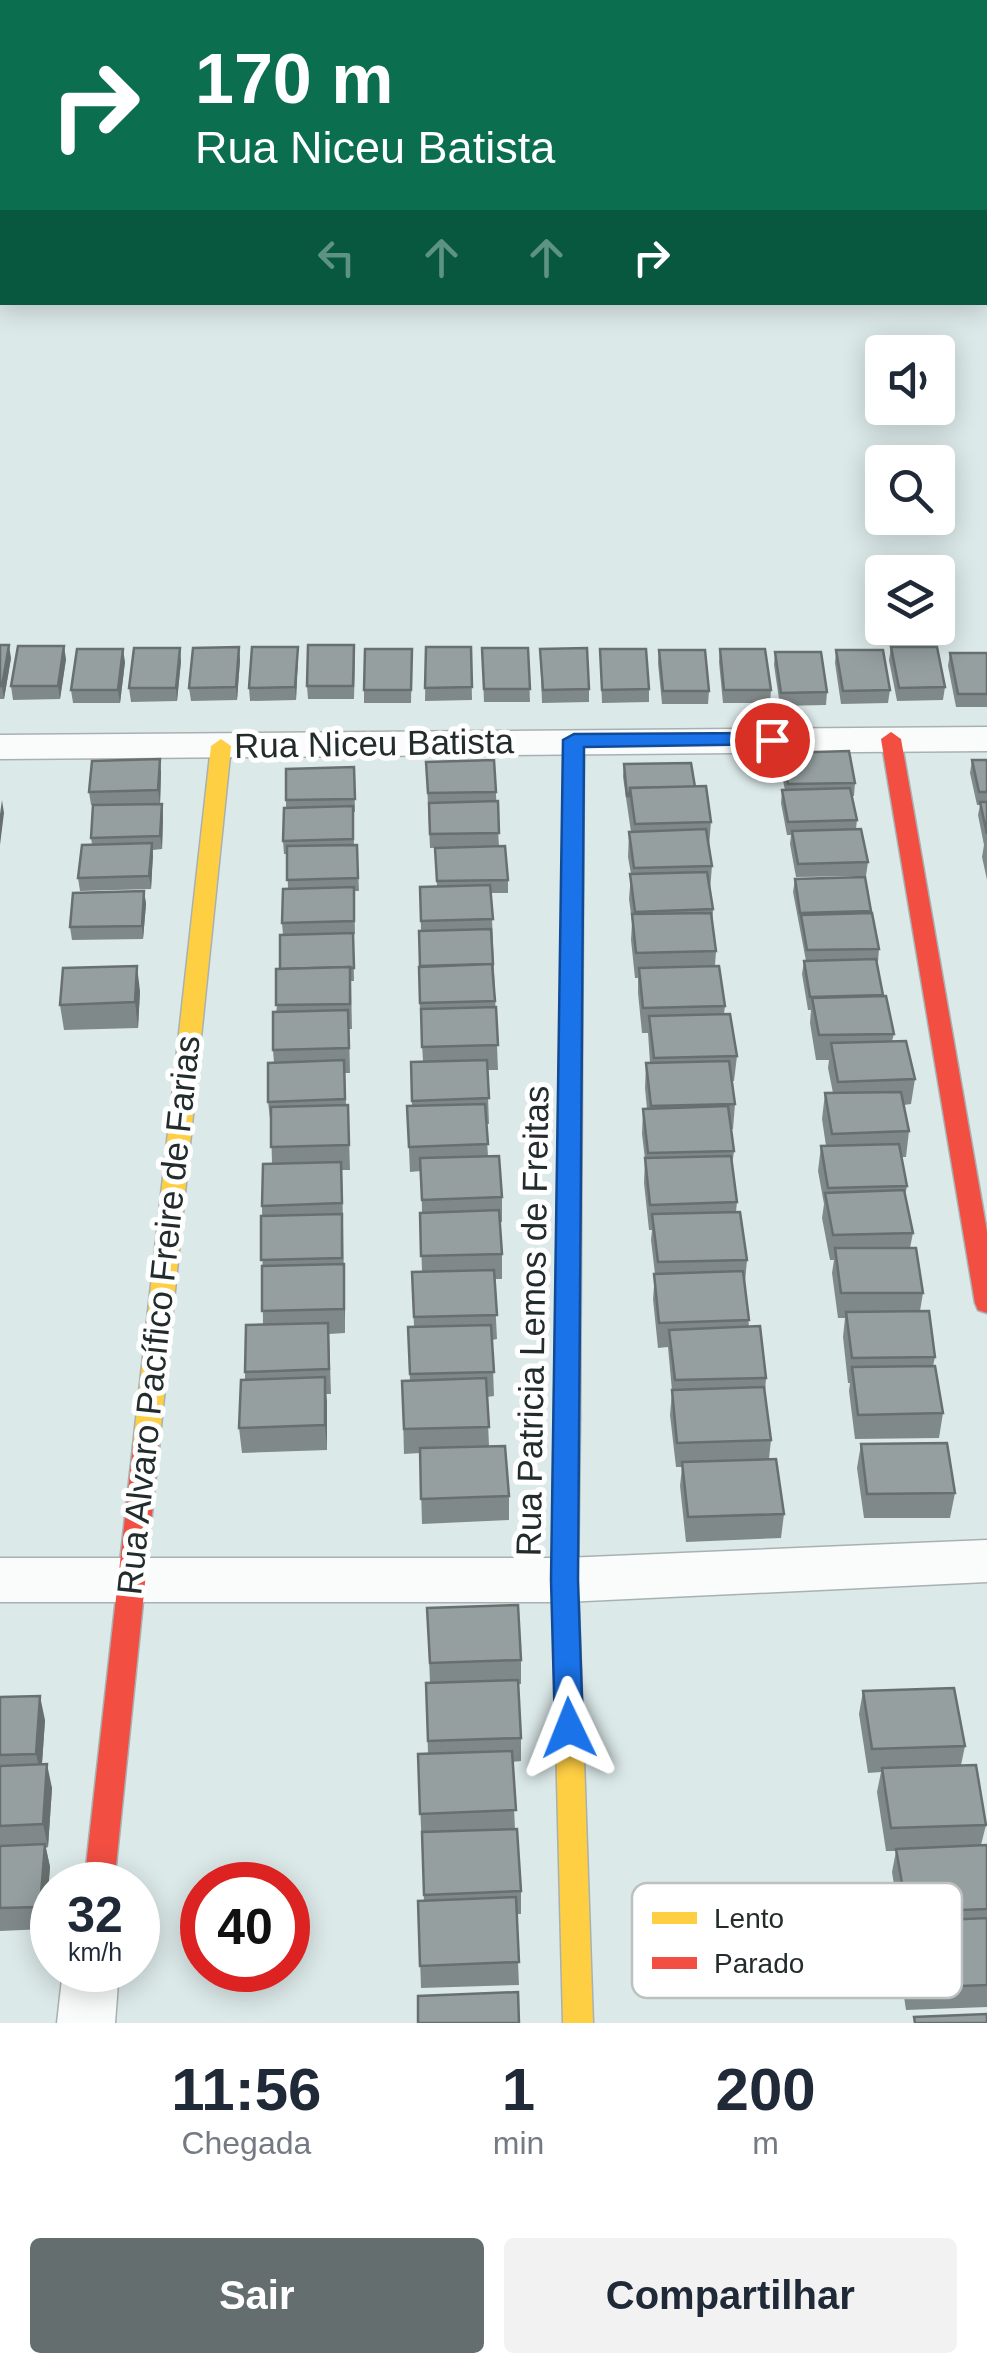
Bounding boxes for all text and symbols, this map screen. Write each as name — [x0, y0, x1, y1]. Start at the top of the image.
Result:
icon: right — [30, 40, 160, 170]
text: 170 m — [195, 40, 393, 118]
text: Rua Niceu Batista — [195, 122, 555, 173]
icon: left — [309, 230, 364, 285]
icon: ahead — [414, 230, 469, 285]
icon: ahead — [519, 230, 574, 285]
icon: right — [624, 230, 679, 285]
map controls — [865, 335, 955, 645]
button: sound — [865, 335, 955, 425]
button: search — [865, 445, 955, 535]
button: layers — [865, 555, 955, 645]
pin — [730, 698, 815, 783]
icon: arrive — [745, 713, 800, 768]
street label: Rua Niceu Batista — [234, 721, 515, 765]
street label: Rua Alvaro Pacífico Freire de Farias — [109, 1033, 207, 1597]
street label: Rua Patricia Lemos de Freitas — [508, 1085, 556, 1557]
position arrow — [517, 1676, 621, 1780]
speed limit sign: 40 — [180, 1862, 310, 1992]
legend — [632, 1883, 962, 1998]
text: 32 — [67, 1887, 123, 1943]
text: Lento — [714, 1903, 784, 1934]
text: km/h — [68, 1938, 122, 1966]
text: Parado — [714, 1948, 804, 1979]
text: 11:56 — [171, 2056, 321, 2123]
text: 1 — [502, 2056, 535, 2123]
text: 200 — [716, 2056, 816, 2123]
text: Chegada — [181, 2125, 311, 2161]
text: min — [493, 2125, 544, 2161]
text: m — [752, 2125, 779, 2161]
button: Sair — [30, 2238, 484, 2353]
button: Compartilhar — [504, 2238, 957, 2353]

